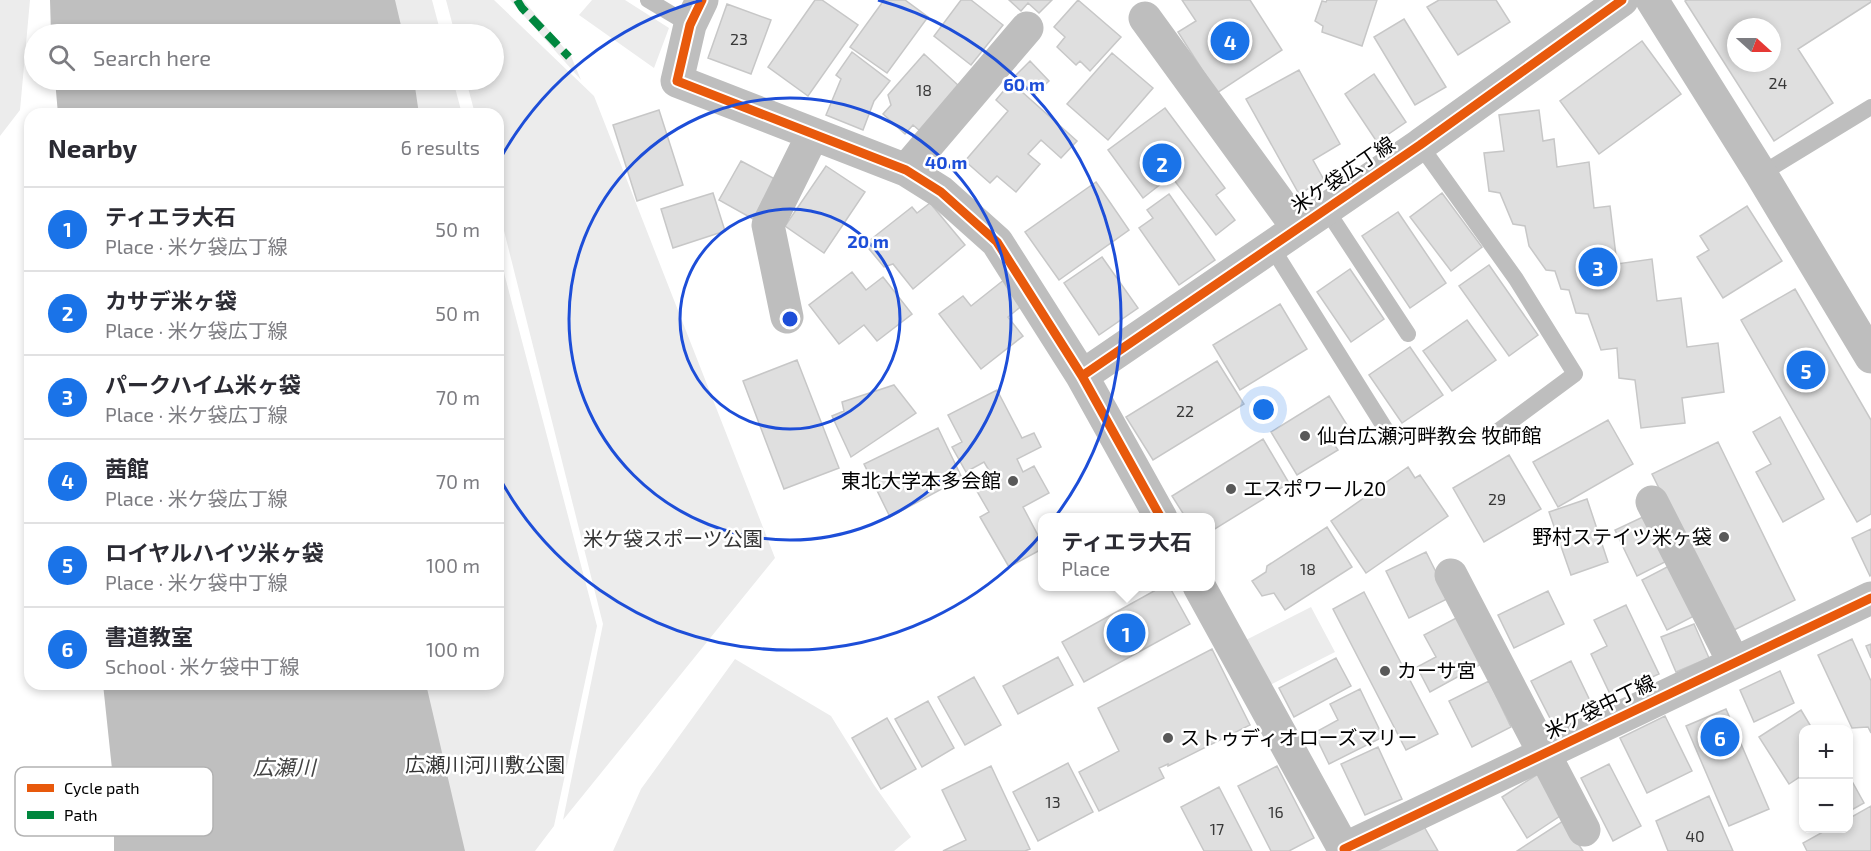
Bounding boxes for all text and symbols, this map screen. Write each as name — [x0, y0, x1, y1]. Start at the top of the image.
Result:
pin: 4 — [1210, 18, 1250, 63]
north arrow — [1727, 18, 1781, 72]
search box — [24, 24, 504, 90]
house number: 23 — [730, 29, 748, 48]
icon: search — [45, 41, 78, 74]
text: Search here — [93, 44, 211, 70]
text: 60 m — [1003, 73, 1045, 95]
house number: 24 — [1769, 73, 1788, 92]
house number: 18 — [916, 80, 932, 99]
street label: 米ケ袋広丁線 — [1286, 131, 1399, 218]
text: Nearby — [48, 132, 137, 163]
text: 6 results — [400, 135, 480, 159]
pin: 2 — [1142, 140, 1182, 186]
text: 40 m — [925, 151, 967, 173]
text: ティエラ大石 — [105, 203, 236, 229]
text: 1 — [63, 217, 72, 241]
text: 50 m — [435, 217, 480, 241]
text: 20 m — [847, 230, 889, 252]
text: Place · 米ケ袋広丁線 — [105, 234, 288, 258]
pin: 3 — [1578, 244, 1618, 290]
text: カサデ米ヶ袋 — [105, 287, 237, 313]
text: 2 — [62, 301, 73, 325]
text: 50 m — [435, 301, 480, 325]
centre of rings — [780, 309, 800, 329]
text: Place · 米ケ袋広丁線 — [105, 318, 288, 342]
pin: 5 — [1786, 348, 1826, 392]
text: パークハイム米ヶ袋 — [105, 371, 301, 397]
text: 3 — [62, 385, 73, 409]
text: 70 m — [436, 385, 480, 409]
your location — [1249, 395, 1278, 424]
house number: 22 — [1176, 401, 1194, 420]
text: Place · 米ケ袋広丁線 — [105, 402, 288, 426]
place label: 仙台広瀬河畔教会 牧師館 — [1317, 423, 1541, 447]
marker: 仙台広瀬河畔教会 牧師館 — [1298, 429, 1312, 443]
text: 茜館 — [105, 455, 149, 481]
place label: 東北大学本多会館 — [841, 468, 1001, 492]
text: 4 — [61, 469, 74, 493]
text: 70 m — [436, 469, 480, 493]
marker: 東北大学本多会館 — [1006, 474, 1020, 488]
place label: エスポワール20 — [1243, 476, 1386, 500]
marker: エスポワール20 — [1224, 482, 1238, 496]
text: Place · 米ケ袋広丁線 — [105, 486, 288, 510]
house number: 29 — [1488, 489, 1506, 508]
popup — [1038, 513, 1215, 591]
place label: 野村ステイツ米ヶ袋 — [1532, 524, 1712, 548]
park label: 米ケ袋スポーツ公園 — [583, 526, 763, 550]
text: ティエラ大石 — [1061, 528, 1192, 554]
marker: 野村ステイツ米ヶ袋 — [1717, 530, 1731, 544]
text: ロイヤルハイツ米ヶ袋 — [105, 539, 324, 565]
text: 5 — [62, 553, 73, 577]
text: 100 m — [426, 553, 480, 577]
text: Place — [1061, 556, 1110, 580]
house number: 18 — [1300, 559, 1316, 578]
text: Place · 米ケ袋中丁線 — [105, 570, 288, 594]
pin: 1 — [1106, 610, 1146, 656]
text: 書道教室 — [105, 623, 193, 649]
text: 6 — [62, 637, 73, 661]
text: 100 m — [426, 637, 480, 661]
text: School · 米ケ袋中丁線 — [105, 654, 299, 678]
place label: カーサ宮 — [1397, 658, 1477, 682]
marker: カーサ宮 — [1378, 664, 1392, 678]
street label: 米ケ袋中丁線 — [1540, 669, 1659, 743]
pin: 6 — [1700, 714, 1740, 760]
place label: ストゥディオローズマリー — [1180, 725, 1418, 749]
map controls — [1799, 725, 1853, 833]
button: + — [1799, 725, 1853, 779]
marker: ストゥディオローズマリー — [1161, 731, 1175, 745]
park label: 広瀬川河川敷公園 — [405, 752, 565, 776]
water label: 広瀬川 — [253, 754, 317, 779]
legend — [15, 767, 213, 836]
text: Cycle path — [64, 778, 140, 797]
button: − — [1799, 779, 1853, 833]
house number: 13 — [1045, 792, 1061, 811]
house number: 16 — [1268, 802, 1284, 821]
text: Path — [64, 805, 98, 824]
house number: 17 — [1210, 819, 1224, 838]
house number: 40 — [1685, 826, 1705, 845]

